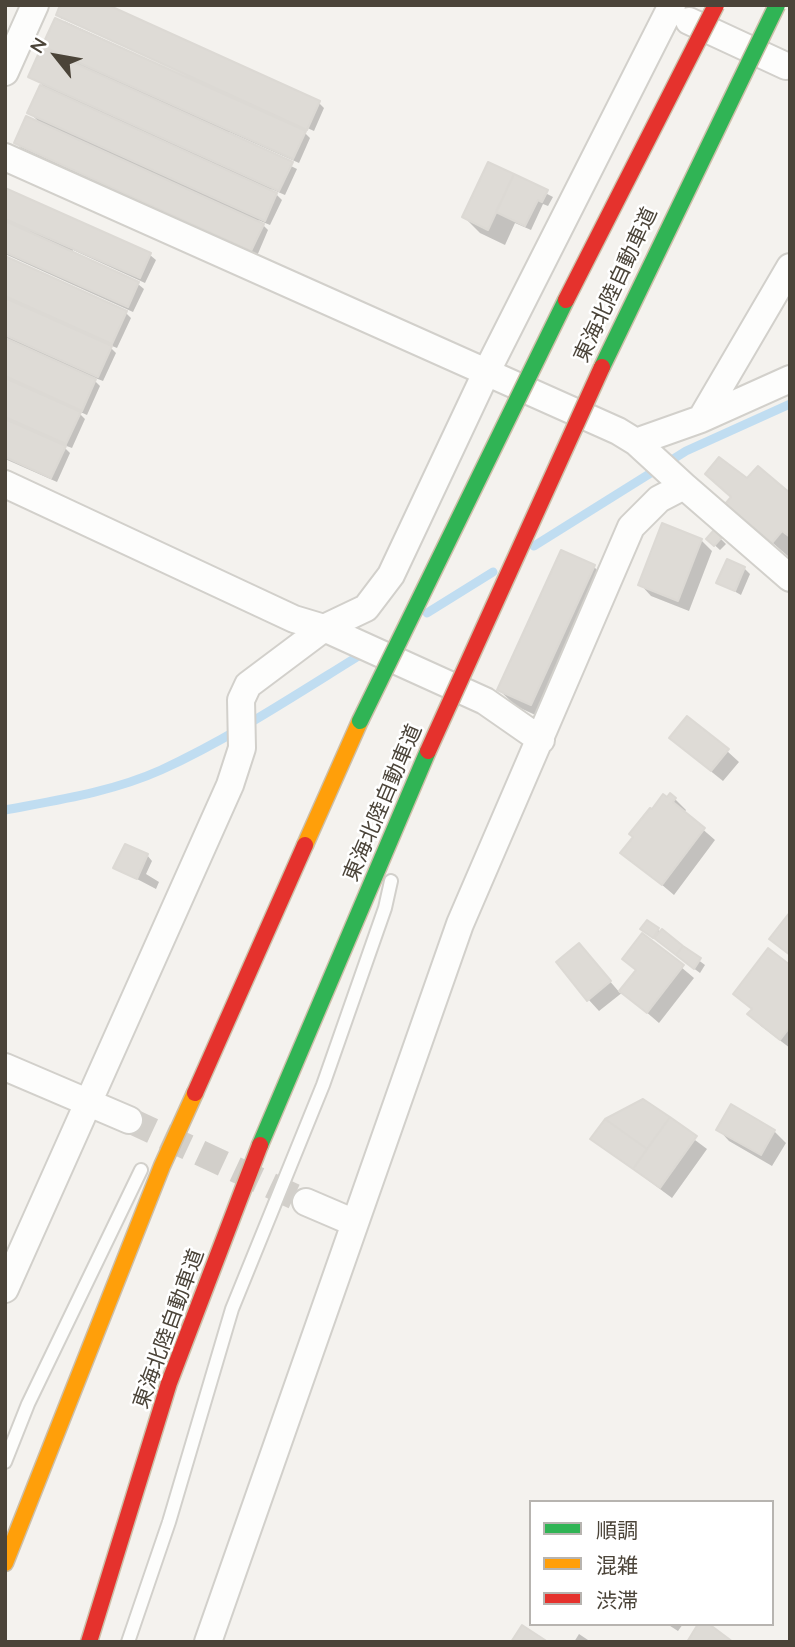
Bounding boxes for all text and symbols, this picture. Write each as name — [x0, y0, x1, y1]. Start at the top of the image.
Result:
north arrow — [21, 21, 91, 91]
text: N — [24, 33, 52, 57]
street label: 東海北陸自動車道 — [569, 204, 663, 366]
street label: 東海北陸自動車道 — [339, 721, 427, 885]
street label: 東海北陸自動車道 — [128, 1246, 210, 1412]
legend — [529, 1500, 774, 1626]
text: 順調 — [596, 1517, 638, 1543]
text: 混雑 — [596, 1552, 638, 1578]
text: 渋滞 — [596, 1587, 638, 1613]

